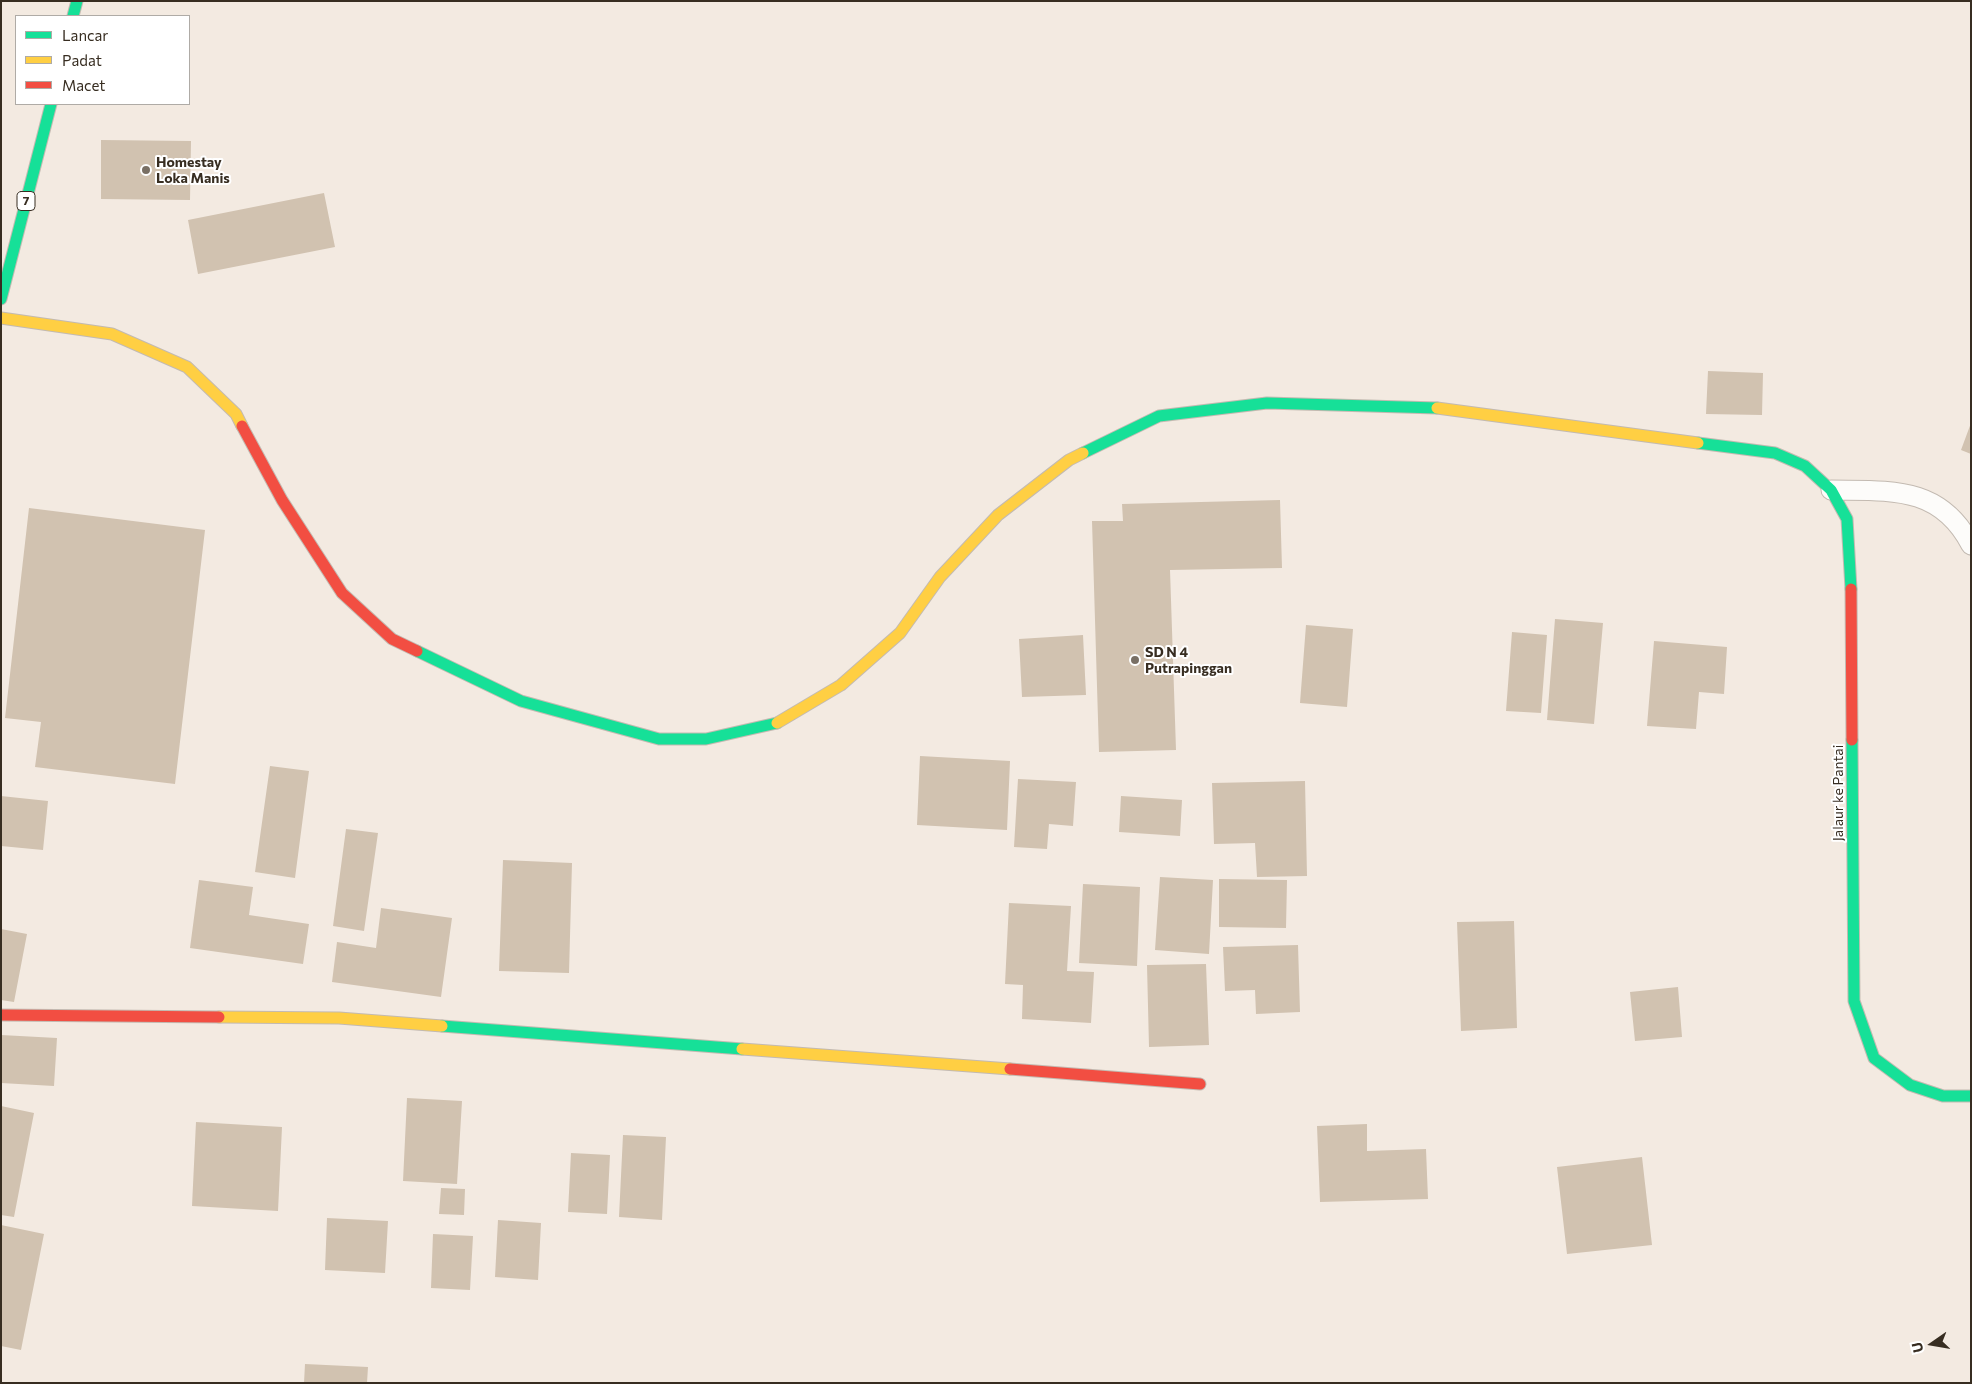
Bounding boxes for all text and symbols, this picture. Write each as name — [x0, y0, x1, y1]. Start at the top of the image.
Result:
legend — [15, 15, 190, 105]
text: Lancar — [62, 26, 108, 44]
text: Padat — [62, 51, 102, 69]
text: Macet — [62, 76, 105, 94]
place label: Homestay Loka Manis — [156, 154, 230, 186]
marker: Homestay Loka Manis — [140, 164, 152, 176]
road number: 7 — [17, 192, 35, 210]
place label: SD N 4 Putrapinggan — [1145, 644, 1232, 676]
marker: SD N 4 Putrapinggan — [1129, 654, 1141, 666]
street label: Jalaur ke Pantai — [1830, 745, 1846, 841]
north arrow — [1907, 1319, 1957, 1369]
text: U — [1907, 1341, 1926, 1354]

